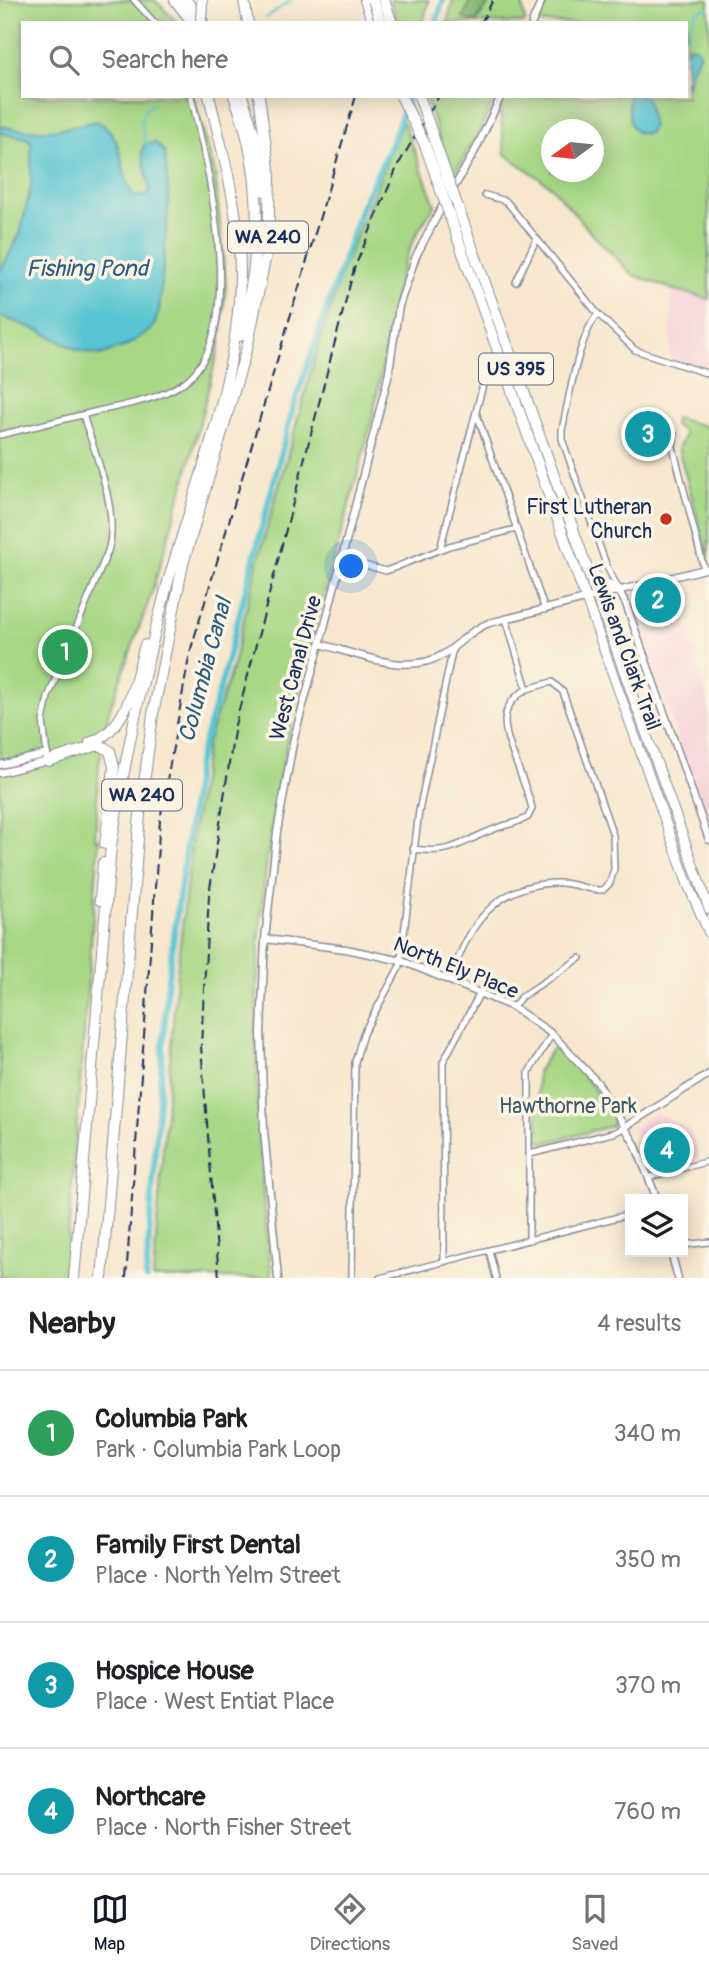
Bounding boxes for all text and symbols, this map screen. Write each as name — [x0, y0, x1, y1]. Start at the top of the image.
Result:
search box — [21, 21, 688, 98]
icon: search — [45, 41, 83, 79]
text: Search here — [101, 44, 228, 76]
north arrow — [541, 119, 604, 182]
road number: WA 240 — [228, 221, 308, 252]
water label: Fishing Pond — [26, 254, 151, 283]
road number: US 395 — [479, 354, 553, 384]
pin: 3 — [625, 408, 671, 460]
place label: First Lutheran Church — [526, 494, 652, 545]
marker: First Lutheran Church — [658, 511, 674, 527]
your location — [334, 549, 368, 583]
street label: Lewis and Clark Trail — [581, 560, 667, 734]
pin: 2 — [635, 574, 681, 626]
water label: Columbia Canal — [172, 592, 239, 745]
street label: West Canal Drive — [264, 592, 328, 743]
pin: 1 — [42, 626, 88, 678]
road number: WA 240 — [102, 780, 182, 810]
street label: North Ely Place — [389, 931, 523, 1006]
park label: Hawthorne Park — [499, 1093, 637, 1120]
pin: 4 — [644, 1124, 690, 1176]
map controls — [625, 1194, 688, 1257]
button: layers — [625, 1194, 688, 1257]
text: Nearby — [28, 1305, 115, 1342]
text: 4 results — [597, 1309, 681, 1338]
text: Columbia Park — [95, 1403, 247, 1435]
text: 1 — [47, 1419, 56, 1448]
text: 340 m — [614, 1419, 681, 1448]
text: Park · Columbia Park Loop — [95, 1435, 341, 1464]
text: Family First Dental — [95, 1529, 301, 1561]
text: 2 — [45, 1545, 57, 1574]
text: 350 m — [615, 1545, 681, 1574]
text: Place · North Yelm Street — [95, 1561, 341, 1590]
text: Hospice House — [95, 1655, 254, 1687]
text: 3 — [45, 1671, 57, 1700]
text: 370 m — [615, 1671, 681, 1700]
text: Place · West Entiat Place — [95, 1687, 334, 1716]
text: Northcare — [95, 1781, 205, 1813]
text: 4 — [44, 1797, 58, 1826]
text: 760 m — [614, 1797, 681, 1826]
text: Place · North Fisher Street — [95, 1813, 351, 1842]
tab: Map — [91, 1890, 129, 1956]
tab: Directions — [310, 1890, 390, 1956]
tab: Saved — [571, 1890, 618, 1956]

